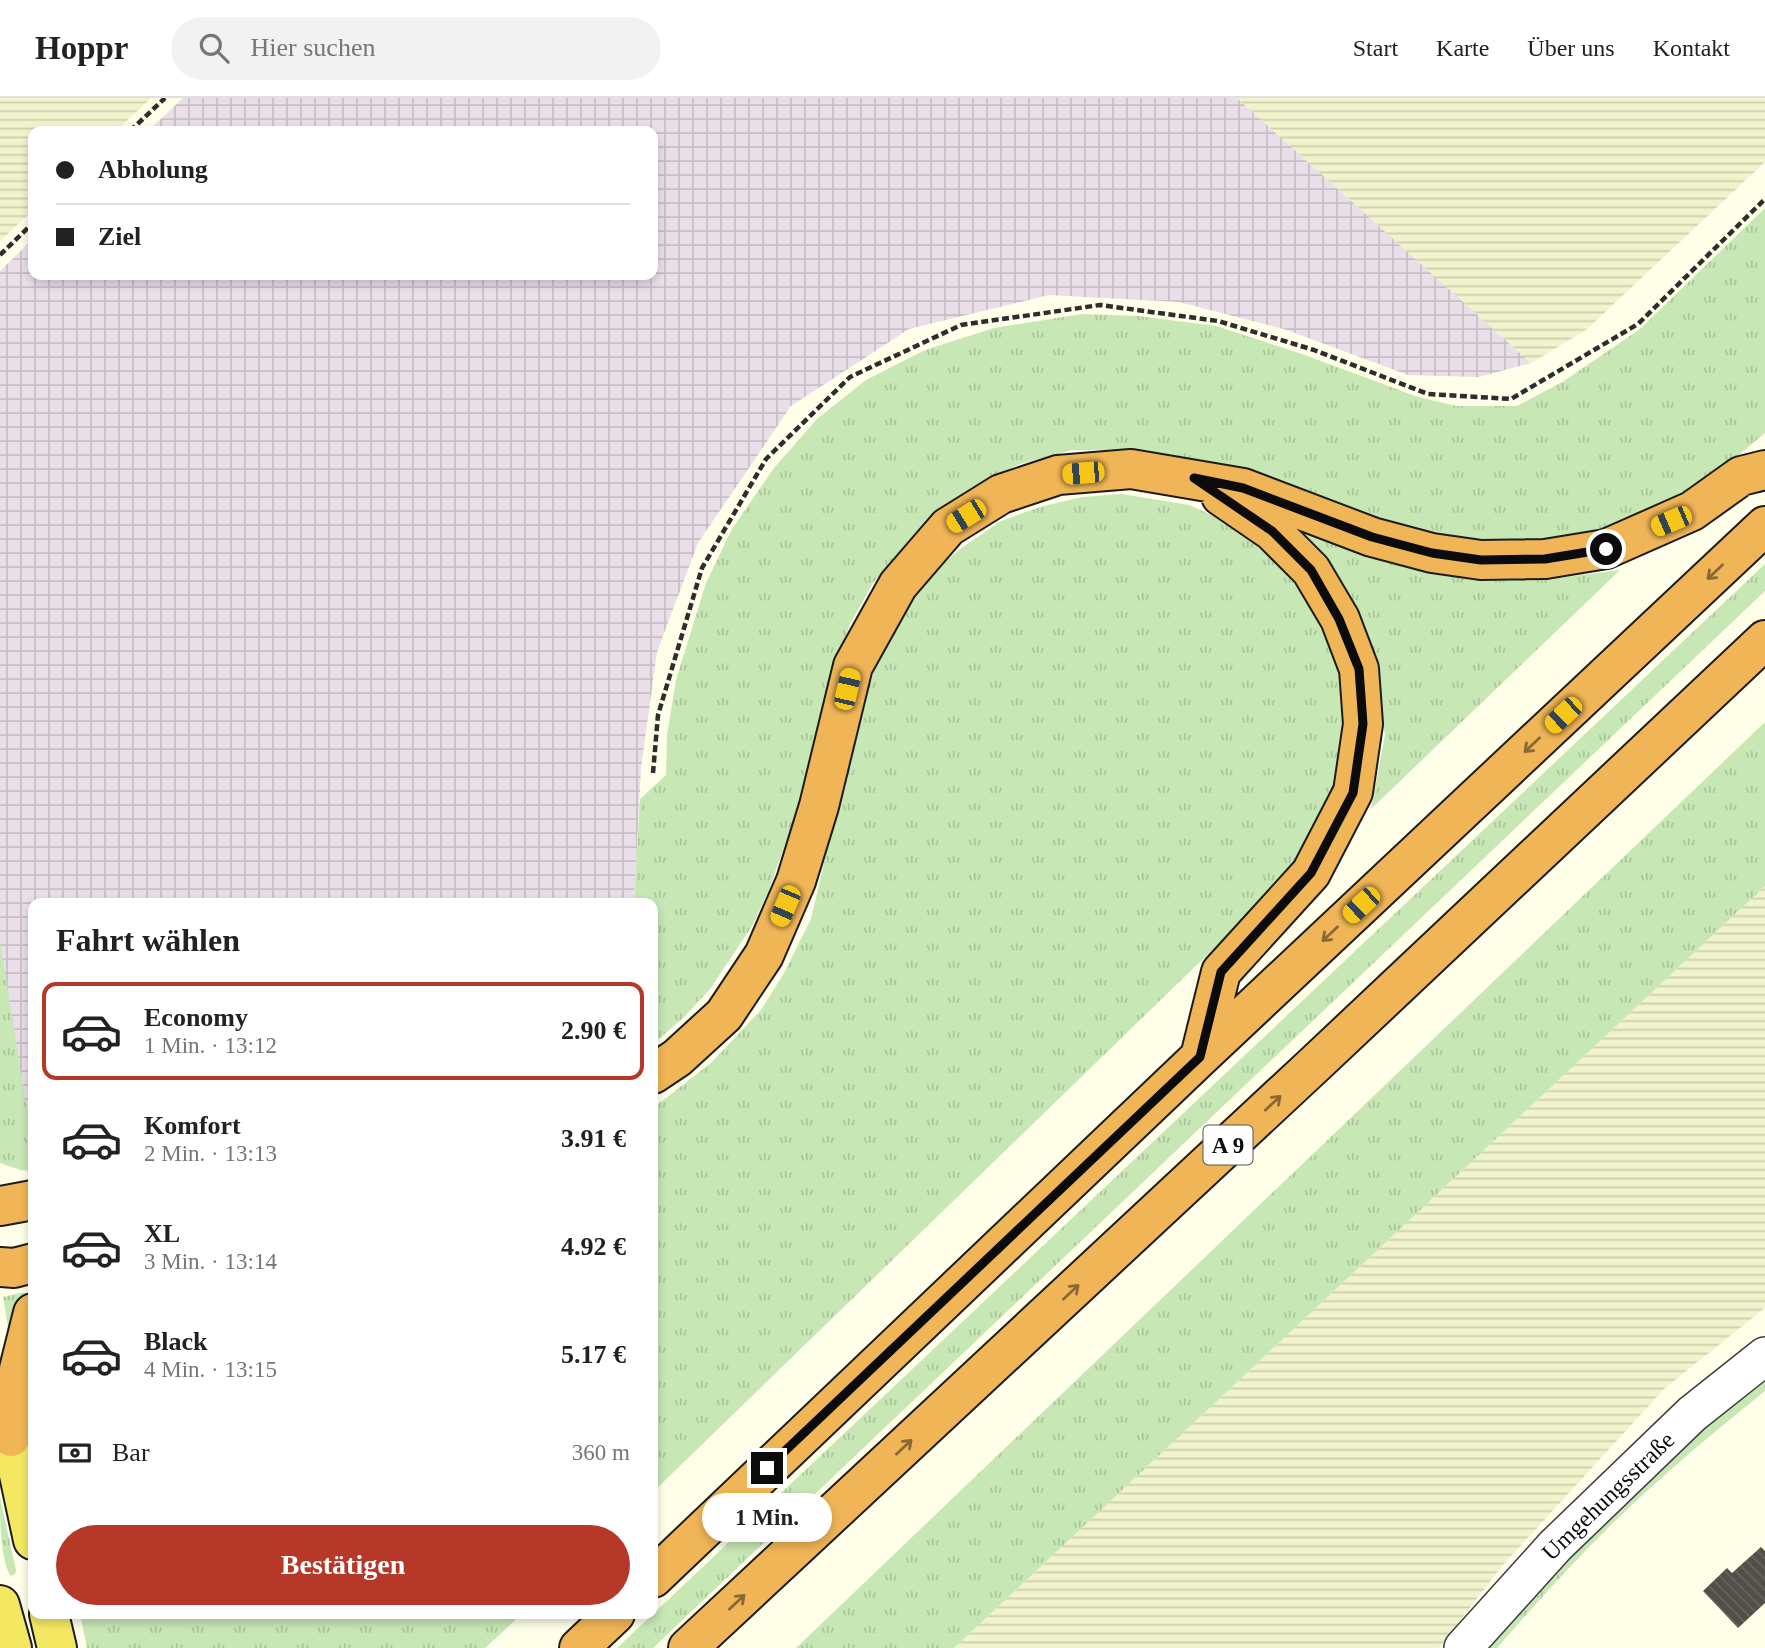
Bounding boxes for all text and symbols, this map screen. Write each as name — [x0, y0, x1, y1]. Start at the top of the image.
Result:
search box — [171, 17, 661, 80]
icon: search — [195, 29, 233, 67]
text: Hoppr — [35, 30, 129, 66]
text: Hier suchen — [251, 33, 375, 62]
text: Start — [1353, 35, 1398, 61]
text: Karte — [1436, 35, 1489, 61]
text: Über uns — [1527, 35, 1615, 61]
text: Kontakt — [1653, 35, 1730, 61]
text: Abholung — [98, 155, 208, 184]
text: Ziel — [98, 222, 141, 251]
car — [1062, 461, 1105, 485]
car — [943, 496, 990, 536]
car — [1648, 503, 1695, 539]
route start — [1590, 533, 1622, 565]
one-way arrow — [1707, 564, 1724, 581]
car — [833, 666, 862, 712]
car — [1541, 693, 1586, 737]
one-way arrow — [1523, 737, 1541, 753]
car — [768, 883, 803, 929]
car — [1339, 883, 1384, 927]
text: Fahrt wählen — [56, 922, 240, 958]
one-way arrow — [1322, 926, 1339, 943]
icon: car — [60, 1000, 123, 1063]
text: Economy — [144, 1003, 248, 1032]
text: 2.90 € — [561, 1016, 626, 1045]
text: 1 Min. · 13:12 — [144, 1033, 277, 1058]
one-way arrow — [1264, 1095, 1281, 1112]
icon: car — [60, 1108, 123, 1171]
text: Komfort — [144, 1111, 241, 1140]
text: 3.91 € — [561, 1124, 626, 1153]
road number: A 9 — [1204, 1126, 1252, 1164]
text: 2 Min. · 13:13 — [144, 1141, 277, 1166]
icon: car — [60, 1216, 123, 1279]
text: XL — [144, 1219, 180, 1248]
text: 4.92 € — [561, 1232, 626, 1261]
text: 3 Min. · 13:14 — [144, 1249, 277, 1274]
one-way arrow — [1062, 1283, 1079, 1300]
icon: car — [60, 1324, 123, 1387]
text: Black — [144, 1327, 208, 1356]
text: 5.17 € — [561, 1340, 626, 1369]
text: 4 Min. · 13:15 — [144, 1357, 277, 1382]
street label: Umgehungsstraße — [1537, 1426, 1679, 1566]
icon: cash — [56, 1434, 94, 1472]
text: Bar — [112, 1438, 150, 1467]
one-way arrow — [895, 1438, 912, 1455]
text: 360 m — [572, 1440, 630, 1465]
route end — [751, 1452, 783, 1484]
callout: 1 Min. — [702, 1492, 832, 1542]
text: 1 Min. — [735, 1505, 799, 1530]
button: Bestätigen — [56, 1525, 630, 1605]
one-way arrow — [729, 1593, 746, 1610]

